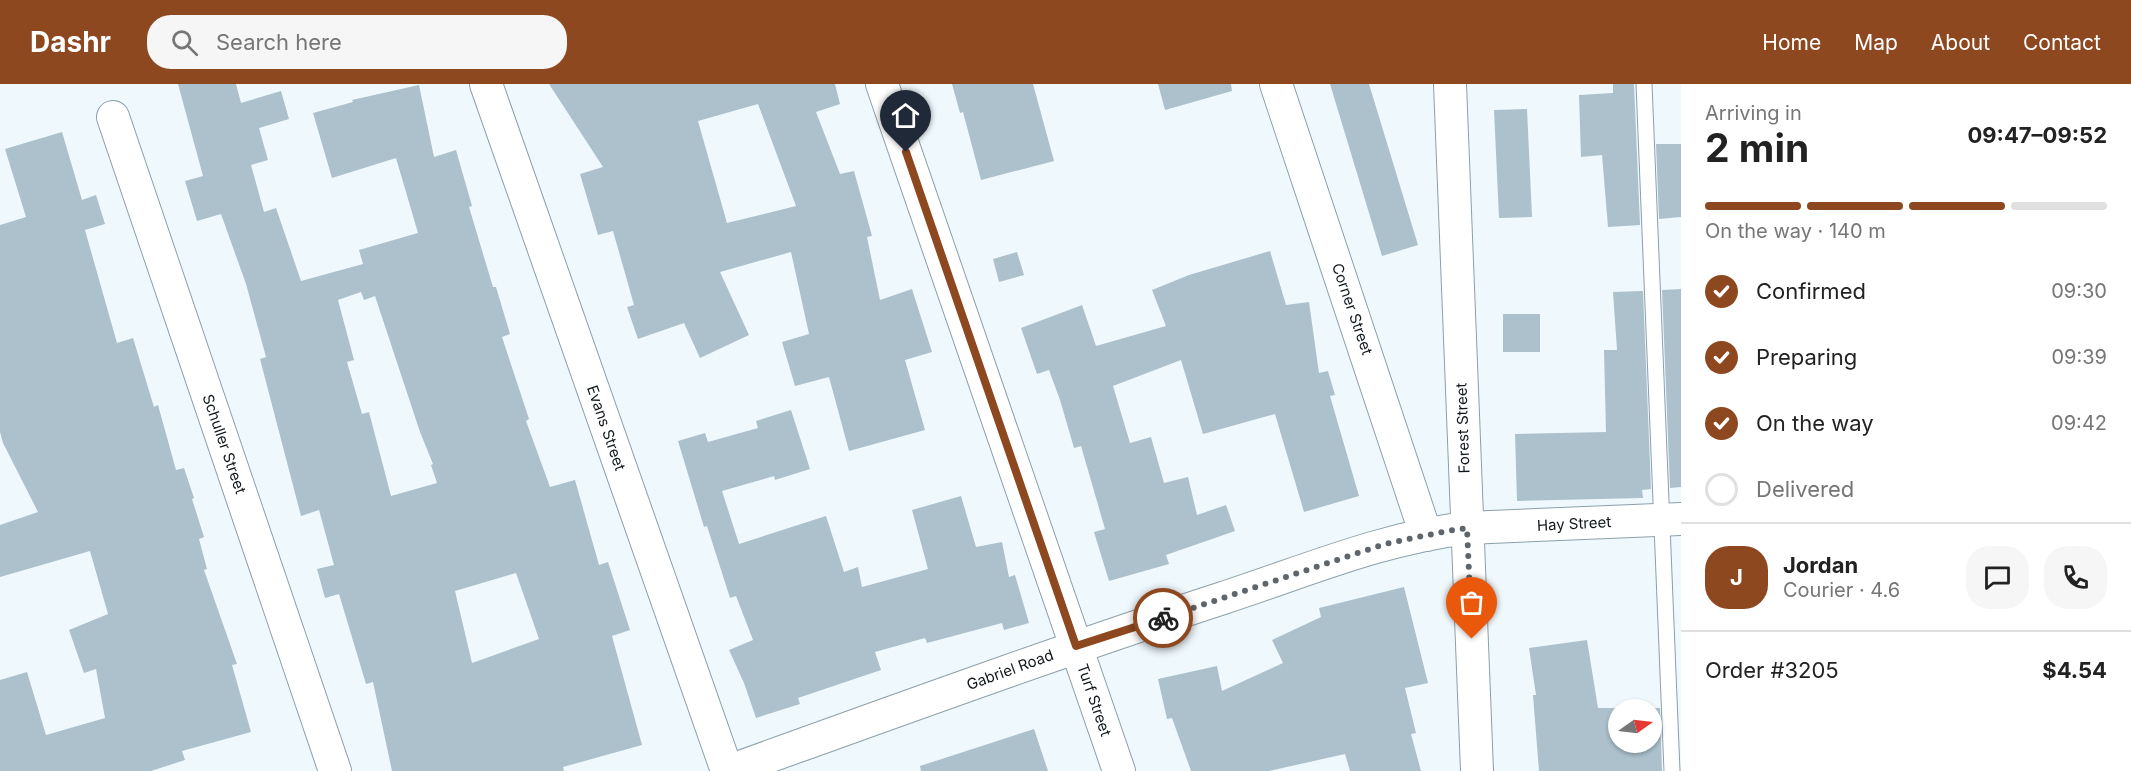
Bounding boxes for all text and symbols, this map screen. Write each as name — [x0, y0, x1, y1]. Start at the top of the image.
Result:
search box — [147, 15, 567, 69]
text: Dashr — [30, 25, 111, 59]
icon: search — [168, 26, 201, 59]
text: Search here — [216, 29, 342, 55]
text: Home — [1762, 30, 1821, 55]
text: Map — [1854, 30, 1898, 55]
text: About — [1931, 30, 1990, 55]
text: Contact — [2023, 30, 2101, 55]
pin — [880, 90, 931, 152]
icon: home — [889, 99, 922, 132]
text: Arriving in — [1705, 101, 1802, 125]
text: 09:47–09:52 — [1967, 122, 2107, 148]
text: 2 min — [1705, 124, 1809, 171]
text: On the way · 140 m — [1705, 219, 1886, 243]
street label: Corner Street — [1328, 261, 1377, 357]
icon: check — [1705, 275, 1738, 308]
text: Confirmed — [1756, 278, 1866, 304]
text: 09:30 — [2051, 279, 2107, 303]
icon: check — [1705, 341, 1738, 374]
text: Preparing — [1756, 344, 1857, 370]
text: 09:39 — [2051, 345, 2107, 369]
street label: Forest Street — [1451, 382, 1474, 474]
street label: Evans Street — [583, 383, 630, 473]
street label: Schuller Street — [199, 392, 250, 496]
icon: check — [1705, 407, 1738, 440]
text: On the way — [1756, 410, 1874, 436]
text: 09:42 — [2051, 411, 2107, 435]
text: Delivered — [1756, 476, 1854, 502]
street label: Hay Street — [1536, 512, 1612, 535]
button: chat — [1966, 546, 2029, 609]
button: phone — [2044, 546, 2107, 609]
text: Jordan — [1783, 552, 1858, 578]
text: J — [1730, 564, 1743, 590]
pin — [1446, 577, 1497, 639]
text: Courier · 4.6 — [1783, 578, 1900, 602]
icon: bag — [1455, 586, 1488, 619]
courier — [1133, 588, 1193, 648]
icon: bike — [1147, 602, 1180, 635]
street label: Gabriel Road — [964, 645, 1056, 694]
text: Order #3205 — [1705, 657, 1839, 683]
text: $4.54 — [2042, 657, 2107, 683]
street label: Turf Street — [1073, 661, 1116, 739]
north arrow — [1608, 699, 1662, 753]
map controls — [1608, 699, 1662, 753]

